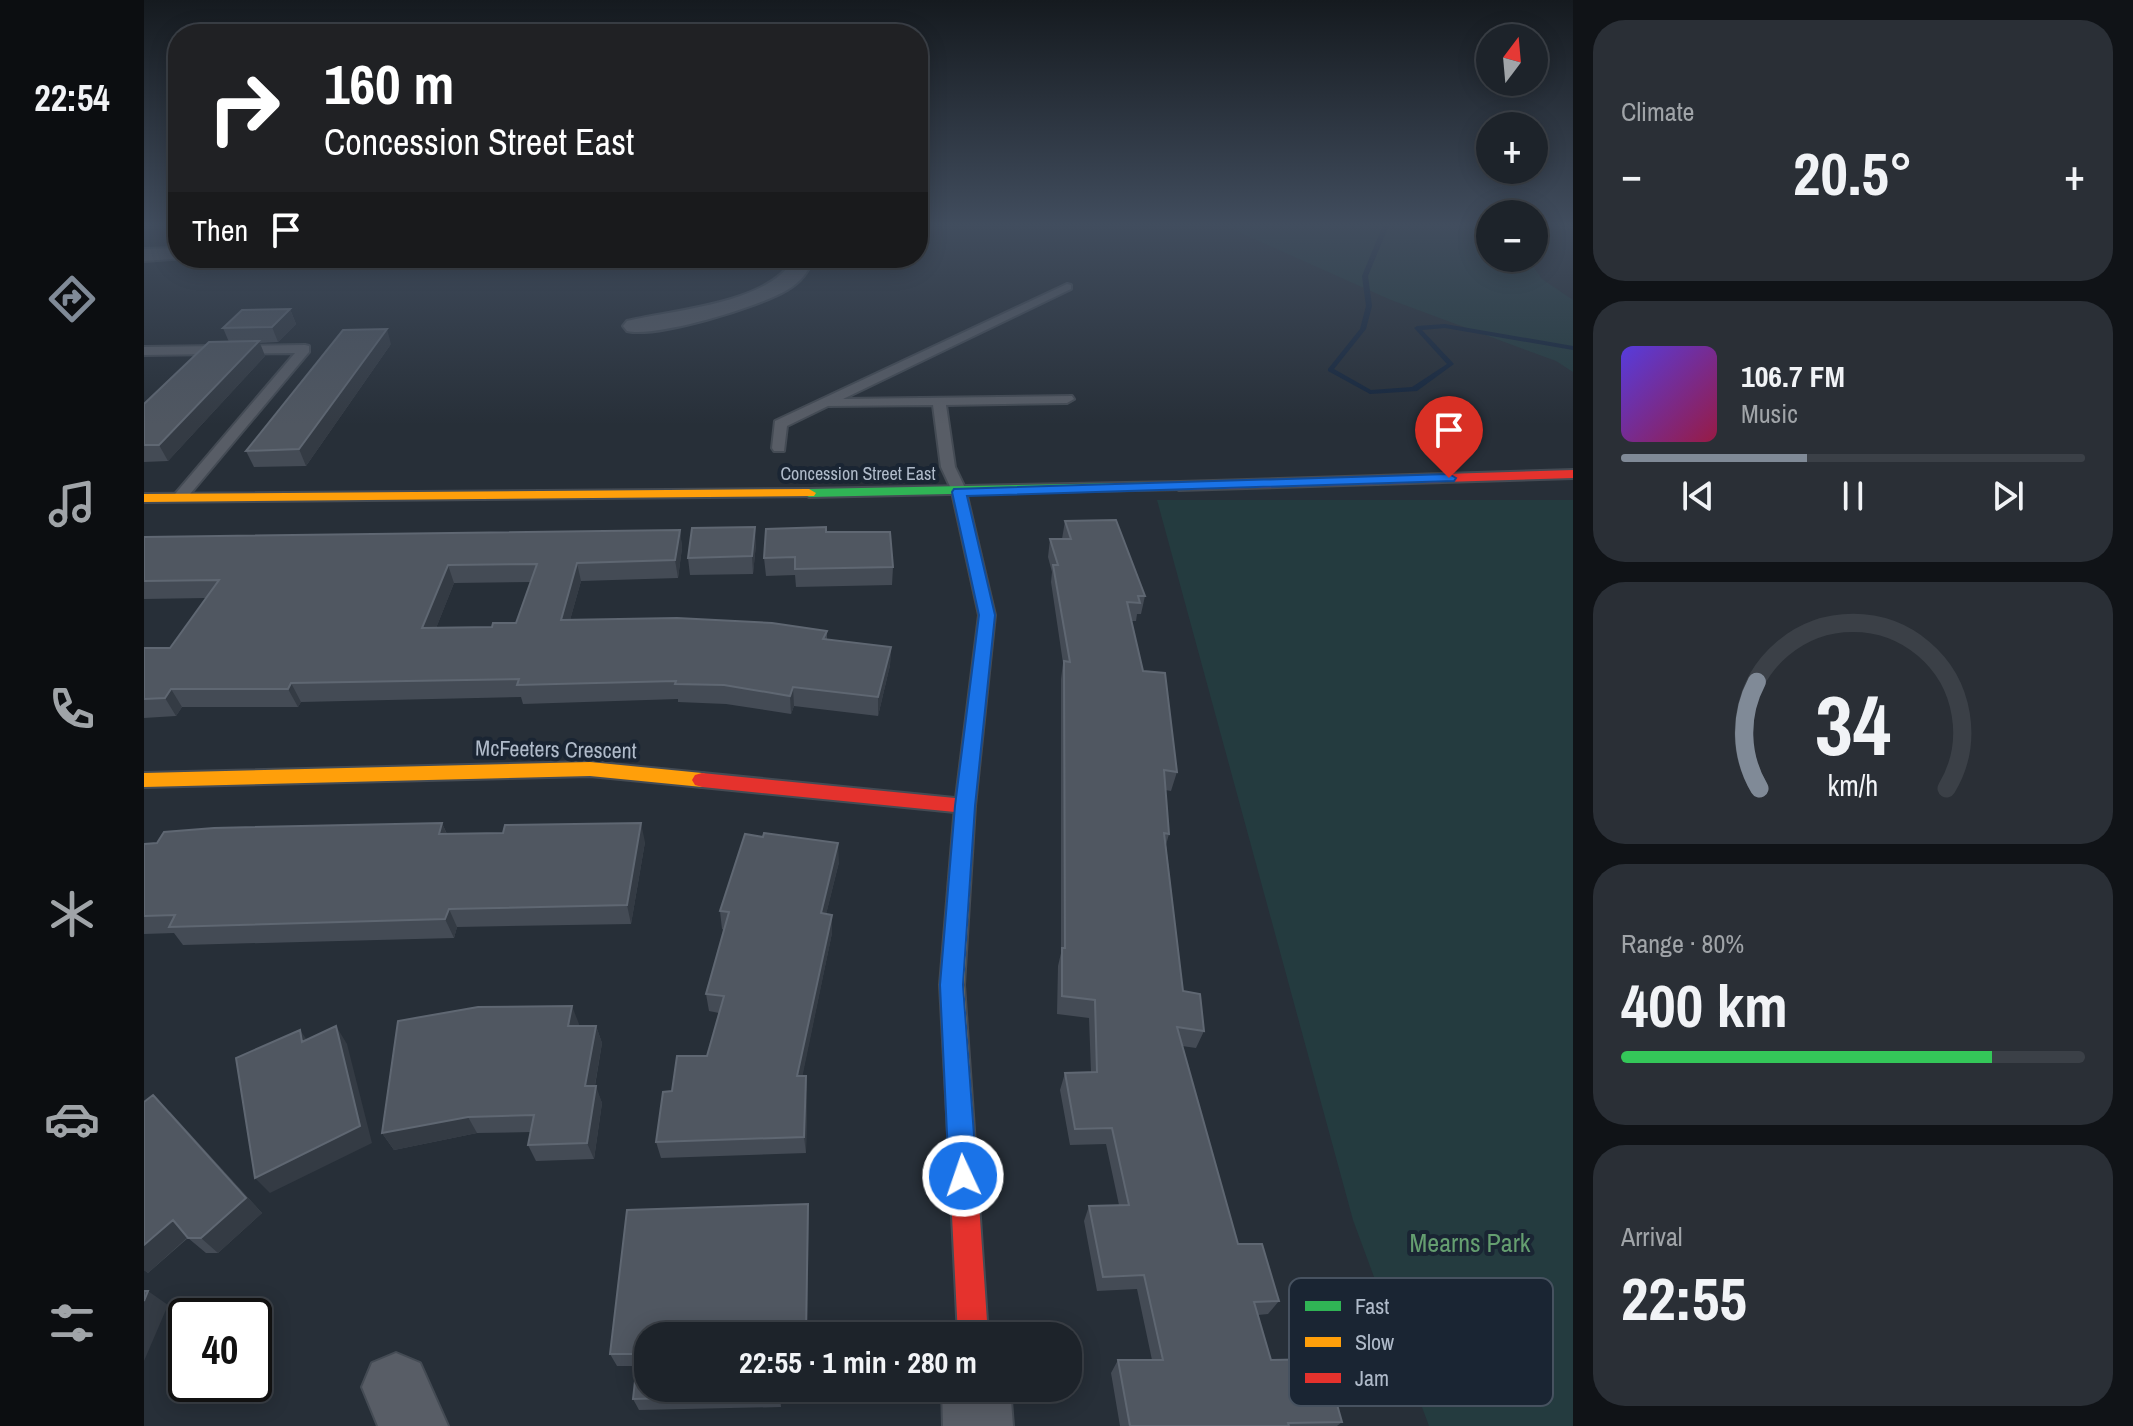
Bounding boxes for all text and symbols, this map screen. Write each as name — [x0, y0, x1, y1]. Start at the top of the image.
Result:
north arrow — [1476, 24, 1548, 96]
map controls — [1476, 24, 1548, 272]
text: 160 m — [324, 46, 454, 121]
icon: right — [192, 56, 296, 160]
text: 22:54 — [34, 74, 110, 122]
text: Climate — [1621, 94, 1694, 129]
button: + — [1476, 112, 1548, 184]
text: Concession Street East — [324, 118, 634, 166]
text: 20.5° — [1793, 133, 1913, 214]
text: − — [1621, 144, 1642, 204]
text: + — [2064, 144, 2085, 204]
button: − — [1476, 200, 1548, 272]
icon: arrive — [264, 208, 308, 252]
text: Then — [192, 210, 248, 250]
icon: directions — [44, 271, 100, 327]
text: 106.7 FM — [1741, 356, 1845, 396]
pin — [1415, 396, 1483, 478]
text: Music — [1741, 396, 1798, 431]
icon: arrive — [1427, 408, 1471, 452]
street label: Concession Street East — [780, 461, 936, 486]
icon: previous — [1676, 474, 1720, 518]
icon: pause — [1831, 474, 1875, 518]
icon: next — [1986, 474, 2030, 518]
icon: music — [44, 476, 100, 532]
text: 34 — [1815, 669, 1891, 781]
icon: phone — [44, 681, 100, 737]
street label: McFeeters Crescent — [475, 733, 637, 765]
text: km/h — [1828, 766, 1878, 805]
icon: climate — [44, 886, 100, 942]
text: Range · 80% — [1621, 926, 1744, 961]
text: 400 km — [1621, 965, 1788, 1046]
icon: car — [44, 1091, 100, 1147]
position arrow — [921, 1134, 1005, 1218]
text: Arrival — [1621, 1219, 1683, 1254]
park label: Mearns Park — [1410, 1225, 1531, 1260]
text: 22:55 — [1621, 1258, 1747, 1339]
legend — [1289, 1278, 1553, 1406]
text: Fast — [1355, 1291, 1389, 1321]
icon: filters — [44, 1295, 100, 1351]
speed limit sign: 40 — [168, 1298, 272, 1402]
text: Slow — [1355, 1327, 1394, 1357]
text: 22:55 · 1 min · 280 m — [739, 1342, 977, 1382]
text: Jam — [1355, 1363, 1389, 1393]

